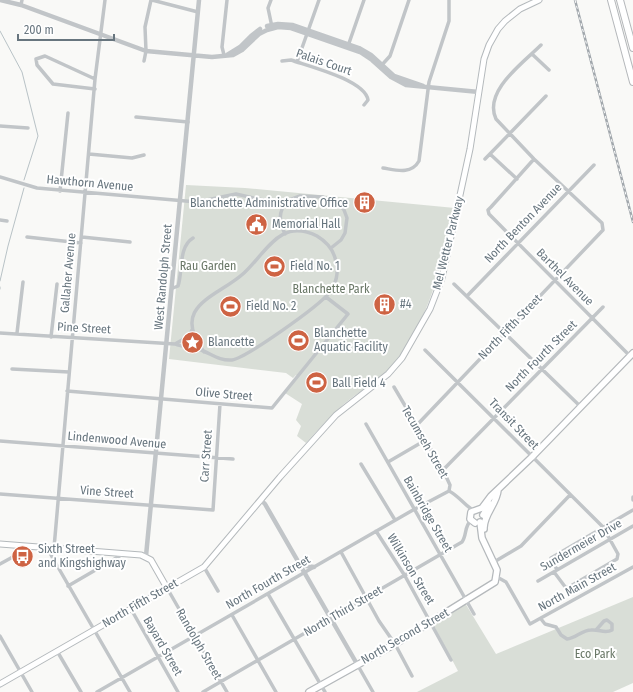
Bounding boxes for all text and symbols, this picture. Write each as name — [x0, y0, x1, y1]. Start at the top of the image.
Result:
scale bar — [18, 16, 114, 42]
text: 200 m — [24, 23, 54, 37]
street label: Palais Court — [294, 46, 354, 78]
street label: Hawthorn Avenue — [46, 172, 134, 194]
street label: North Benton Avenue — [482, 180, 565, 266]
building icon: Blanchette Administrative Office — [351, 190, 377, 216]
street label: Mel Wetter Parkway — [430, 194, 467, 291]
place label: Blanchette Administrative Office — [190, 196, 348, 210]
public building icon: Memorial Hall — [243, 211, 269, 237]
place label: Memorial Hall — [272, 217, 340, 231]
street label: West Randolph Street — [151, 223, 175, 331]
street label: Gallaher Avenue — [58, 232, 78, 314]
street label: Barthel Avenue — [534, 246, 596, 308]
sports icon: Field No. 1 — [261, 253, 287, 279]
park label: Rau Garden — [180, 259, 236, 273]
place label: Field No. 1 — [290, 259, 340, 273]
park label: Blanchette Park — [293, 282, 370, 296]
building icon: #4 — [372, 291, 398, 317]
street label: North Fifth Street — [475, 292, 545, 362]
sports icon: Field No. 2 — [217, 293, 243, 319]
place label: #4 — [400, 297, 412, 311]
place label: Field No. 2 — [246, 299, 296, 313]
street label: North Fourth Street — [502, 317, 580, 395]
street label: Pine Street — [57, 320, 111, 336]
place label: Blanchette Aquatic Facility — [314, 326, 388, 354]
sports icon: Blanchette Aquatic Facility — [285, 327, 311, 353]
place icon: Blancette — [179, 329, 205, 355]
place label: Blancette — [208, 335, 254, 349]
sports icon: Ball Field 4 — [303, 370, 329, 396]
place label: Ball Field 4 — [332, 376, 386, 390]
street label: Olive Street — [195, 385, 253, 403]
street label: Transit Street — [486, 396, 542, 453]
street label: Tecumseh Street — [399, 403, 451, 481]
street label: Lindenwood Avenue — [67, 429, 167, 451]
street label: Carr Street — [197, 429, 215, 483]
street label: Bainbridge Street — [401, 473, 455, 555]
street label: Vine Street — [80, 483, 134, 501]
street label: Sundermeier Drive — [538, 516, 624, 574]
street label: Wilkinson Street — [384, 531, 438, 607]
place label: Sixth Street and Kingshighway — [38, 542, 127, 570]
bus stop icon: Sixth Street and Kingshighway — [10, 543, 36, 569]
street label: North Fourth Street — [223, 552, 313, 612]
street label: North Main Street — [536, 560, 618, 614]
street label: North Fifth Street — [100, 576, 180, 630]
street label: North Third Street — [301, 583, 385, 639]
street label: North Second Street — [359, 605, 451, 667]
street label: Randolph Street — [173, 606, 225, 682]
street label: Bayard Street — [140, 614, 186, 678]
park label: Eco Park — [575, 647, 616, 661]

